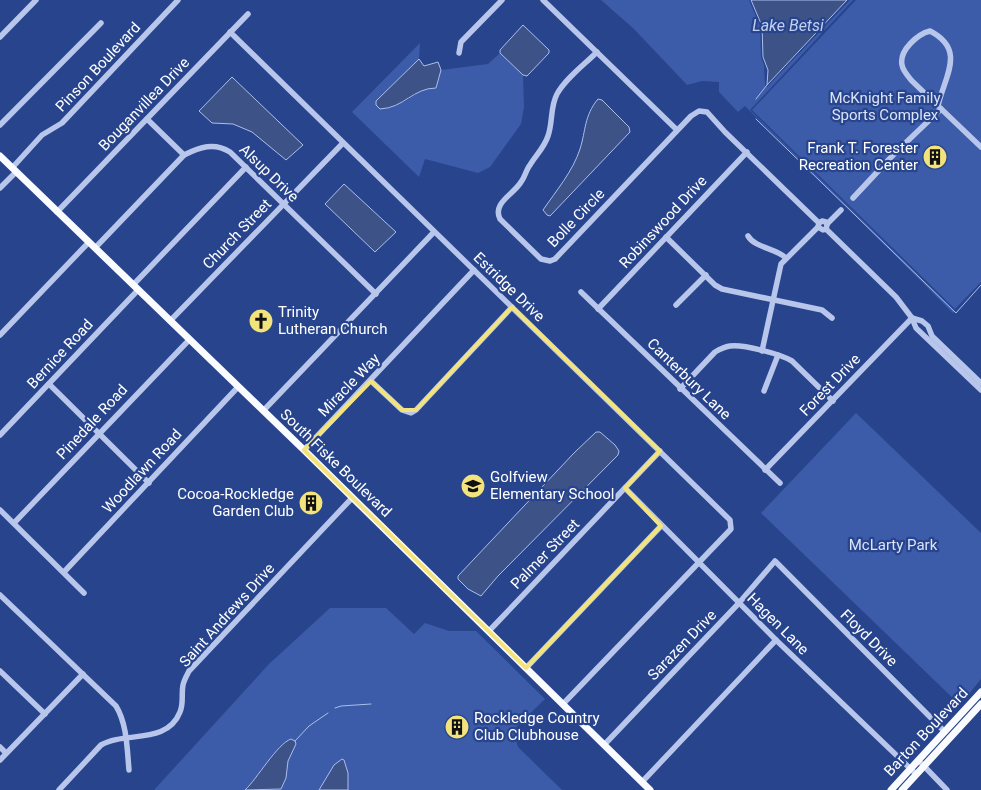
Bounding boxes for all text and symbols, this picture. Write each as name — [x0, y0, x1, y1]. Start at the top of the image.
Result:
water label: Lake Betsi — [752, 16, 824, 35]
street label: Pinson Boulevard — [52, 18, 144, 116]
street label: Bouganvillea Drive — [95, 54, 193, 154]
park label: McKnight Family Sports Complex — [829, 89, 941, 124]
place label: Frank T. Forester Recreation Center — [799, 139, 918, 174]
street label: Alsup Drive — [236, 140, 302, 206]
building icon: Frank T. Forester Recreation Center — [922, 144, 948, 170]
street label: Robinswood Drive — [615, 172, 711, 272]
street label: Bolle Circle — [544, 185, 608, 251]
street label: Church Street — [199, 195, 275, 273]
street label: Estridge Drive — [470, 249, 548, 326]
place label: Trinity Lutheran Church — [278, 303, 387, 338]
church icon: Trinity Lutheran Church — [248, 308, 274, 334]
street label: Bernice Road — [23, 316, 97, 392]
street label: Canterbury Lane — [643, 335, 735, 423]
street label: Miracle Way — [314, 350, 384, 420]
street label: Forest Drive — [796, 350, 864, 420]
street label: Pinedale Road — [53, 381, 131, 463]
street label: South Fiske Boulevard — [277, 405, 395, 521]
street label: Woodlawn Road — [99, 425, 185, 517]
place label: Golfview Elementary School — [490, 468, 614, 503]
school or university icon: Golfview Elementary School — [460, 473, 486, 499]
place label: Cocoa-Rockledge Garden Club — [177, 485, 294, 520]
building icon: Cocoa-Rockledge Garden Club — [298, 490, 324, 516]
street label: Palmer Street — [507, 515, 583, 593]
park label: McLarty Park — [849, 536, 938, 554]
street label: Saint Andrews Drive — [176, 559, 278, 671]
street label: Hagen Lane — [743, 589, 813, 659]
street label: Sarazen Drive — [644, 606, 720, 684]
street label: Floyd Drive — [837, 606, 901, 670]
street label: Barton Boulevard — [880, 684, 972, 780]
place label: Rockledge Country Club Clubhouse — [474, 709, 600, 744]
building icon: Rockledge Country Club Clubhouse — [444, 714, 470, 740]

